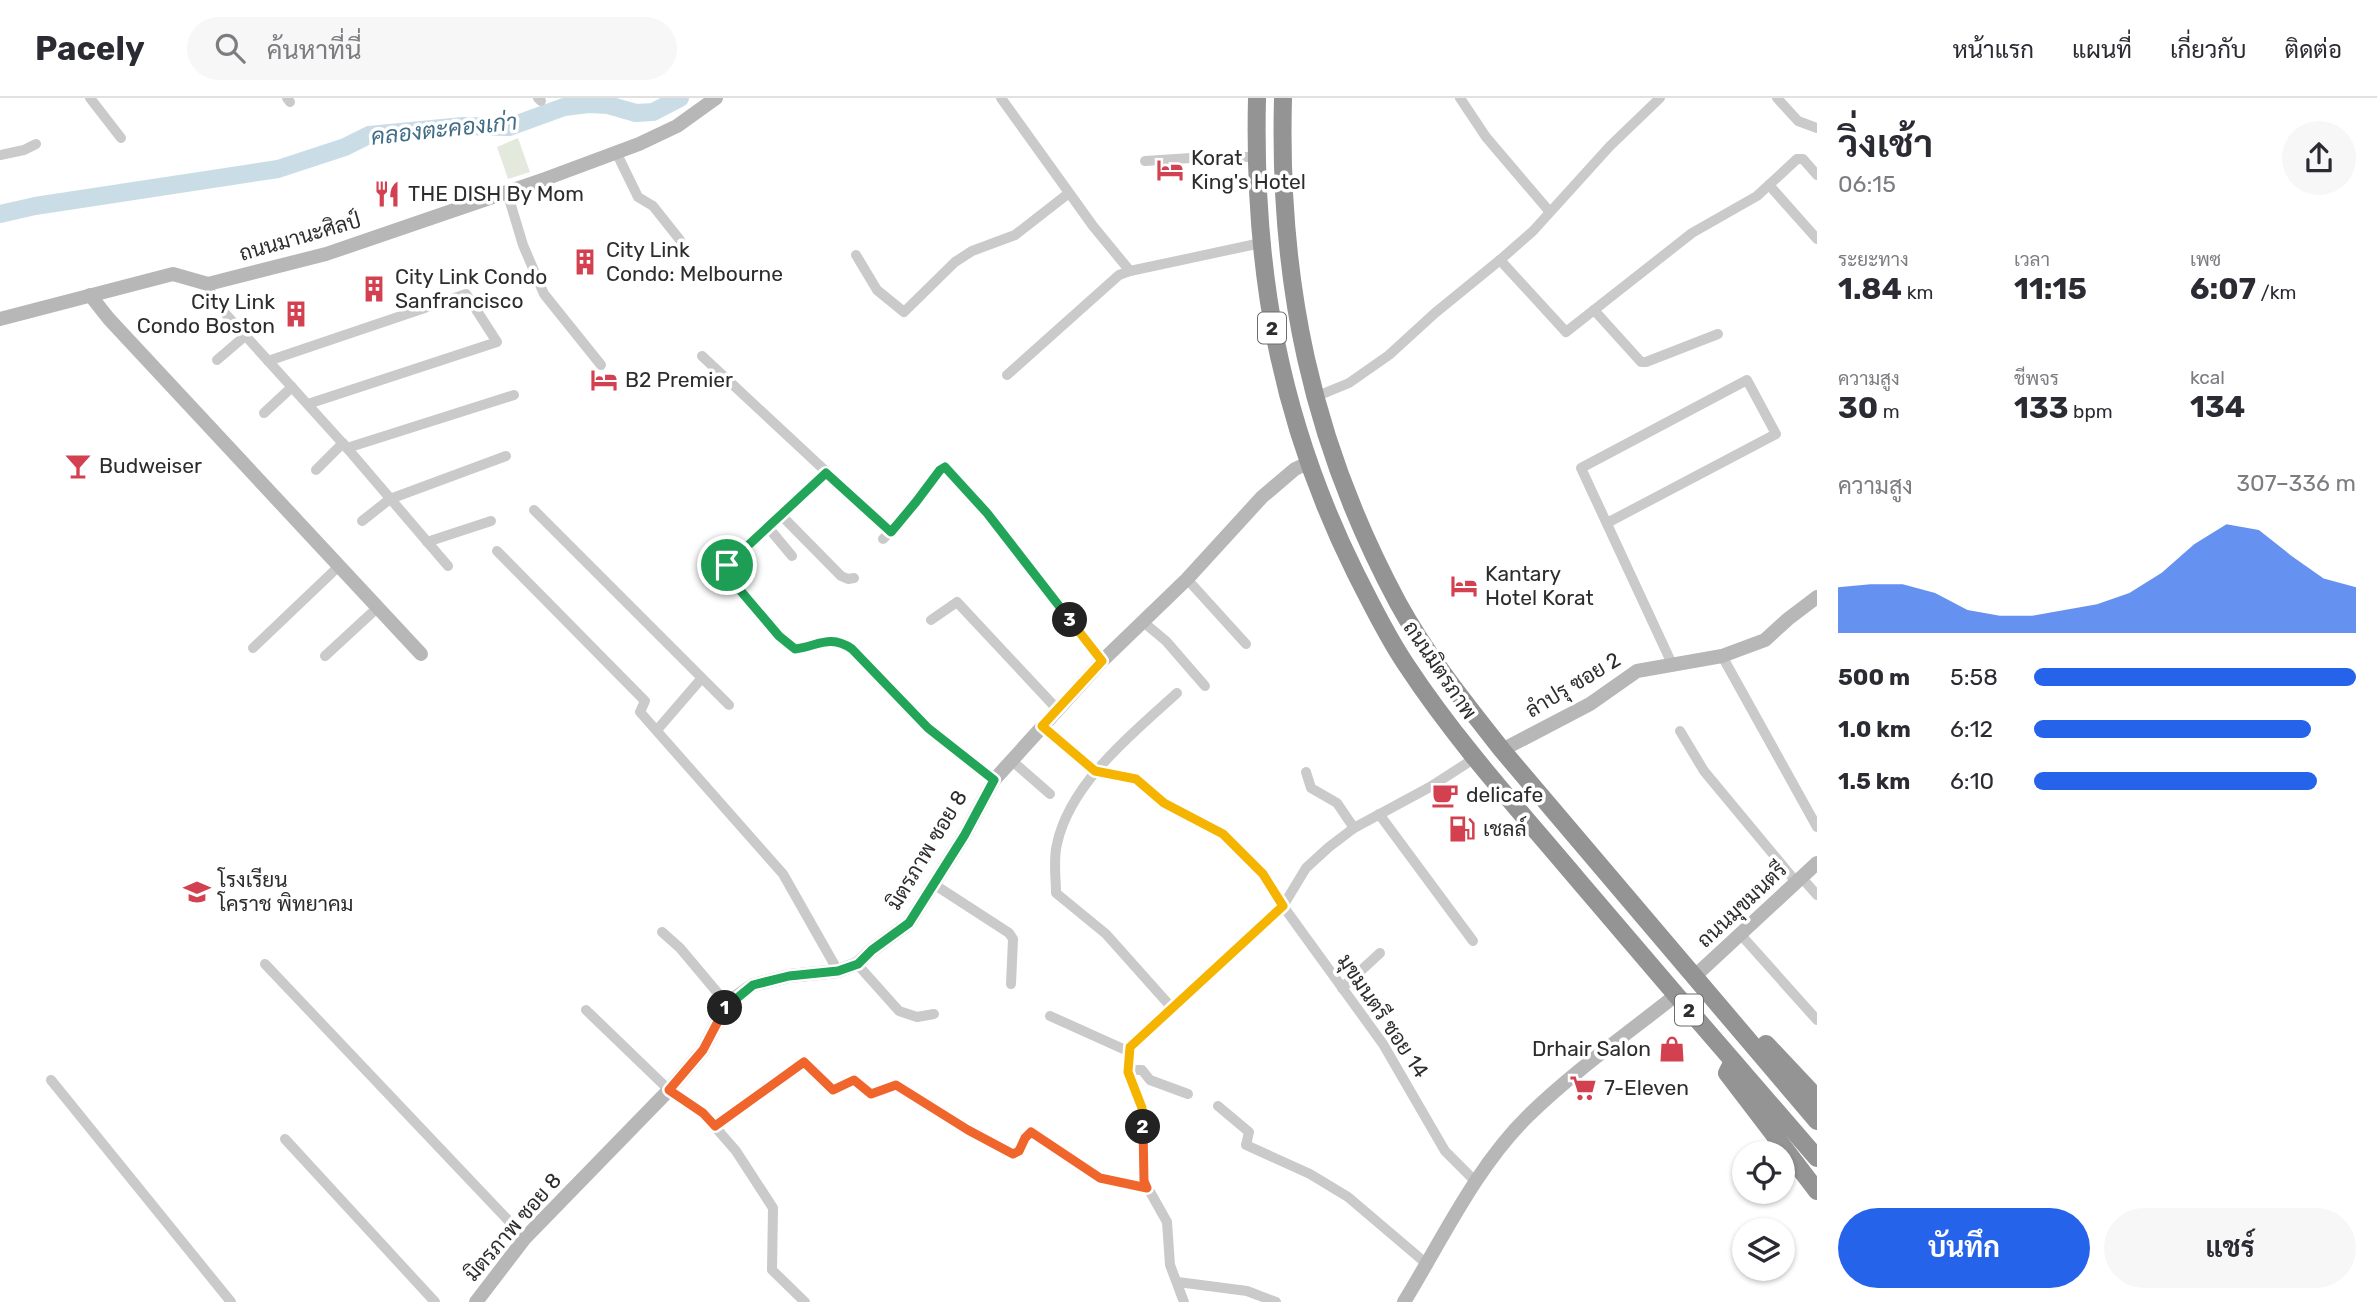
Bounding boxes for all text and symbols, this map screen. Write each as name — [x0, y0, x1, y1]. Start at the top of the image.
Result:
search box — [187, 17, 677, 80]
text: Pacely — [35, 29, 145, 68]
icon: search — [211, 29, 249, 67]
text: ค้นหาที่นี่ — [267, 35, 362, 66]
text: หน้าแรก — [1953, 36, 2034, 64]
text: แผนที่ — [2072, 36, 2132, 64]
text: เกี่ยวกับ — [2170, 36, 2247, 64]
text: ติดต่อ — [2285, 36, 2342, 64]
water label: คลองตะคองเก่า — [370, 107, 518, 151]
text: วิ่งเช้า — [1838, 121, 1933, 167]
button: share — [2282, 121, 2356, 195]
place label: Korat King's Hotel — [1191, 145, 1306, 194]
hotel icon: Korat King's Hotel — [1155, 155, 1185, 185]
text: 06:15 — [1838, 170, 1896, 198]
restaurant icon: THE DISH By Mom — [372, 179, 402, 209]
place label: THE DISH By Mom — [408, 181, 584, 206]
street label: ถนนมานะศิลป์ — [236, 205, 363, 266]
place label: City Link Condo: Melbourne — [606, 237, 783, 286]
building icon: City Link Condo: Melbourne — [570, 247, 600, 277]
text: ระยะทาง — [1838, 248, 1909, 271]
text: เวลา — [2014, 248, 2050, 271]
text: เพซ — [2190, 248, 2221, 271]
place label: City Link Condo Sanfrancisco — [395, 264, 547, 313]
text: 1.84 — [1838, 271, 1902, 307]
text: 11:15 — [2014, 271, 2087, 307]
text: 6:07 — [2190, 271, 2256, 307]
building icon: City Link Condo Sanfrancisco — [359, 274, 389, 304]
text: km — [1902, 281, 1933, 304]
text: /km — [2256, 281, 2296, 304]
place label: City Link Condo Boston — [137, 289, 275, 338]
building icon: City Link Condo Boston — [281, 299, 311, 329]
road number: 2 — [1258, 312, 1286, 344]
hotel icon: B2 Premier — [589, 365, 619, 395]
text: kcal — [2190, 366, 2225, 389]
place label: B2 Premier — [625, 367, 733, 392]
text: ความสูง — [1838, 367, 1900, 390]
text: ชีพจร — [2014, 367, 2059, 390]
text: 134 — [2190, 389, 2245, 425]
text: 30 — [1838, 390, 1878, 426]
text: 133 — [2014, 390, 2068, 426]
text: m — [1878, 400, 1900, 423]
text: bpm — [2068, 400, 2113, 423]
bar icon: Budweiser — [63, 451, 93, 481]
place label: Budweiser — [99, 453, 202, 478]
text: 307–336 m — [2236, 469, 2356, 497]
text: ความสูง — [1838, 472, 1913, 500]
pin — [697, 535, 757, 595]
icon: arrive — [708, 546, 746, 584]
place label: Kantary Hotel Korat — [1485, 561, 1594, 610]
hotel icon: Kantary Hotel Korat — [1449, 571, 1479, 601]
pin: 3 — [1052, 602, 1088, 638]
text: 3 — [1063, 608, 1076, 631]
street label: ถนนมิตรภาพ — [1398, 616, 1482, 724]
street label: ลำปรุ ซอย 2 — [1521, 647, 1626, 724]
text: 500 m — [1838, 663, 1910, 691]
text: 5:58 — [1950, 663, 1998, 691]
text: 1.0 km — [1838, 715, 1911, 743]
text: 6:12 — [1950, 715, 1993, 743]
text: 1.5 km — [1838, 767, 1910, 795]
text: 6:10 — [1950, 767, 1994, 795]
cafe icon: delicafe — [1430, 780, 1460, 810]
place label: delicafe — [1466, 782, 1543, 807]
street label: มิตรภาพ ซอย 8 — [881, 785, 972, 914]
fuel station icon: เชลล์ — [1447, 814, 1477, 844]
place label: เชลล์ — [1483, 815, 1527, 841]
street label: ถนนมุขมนตรี — [1692, 857, 1793, 954]
place label: โรงเรียน โคราช พิทยาคม — [217, 867, 354, 916]
school or university icon: โรงเรียน โคราช พิทยาคม — [182, 877, 212, 907]
street label: มุขมนตรี ซอย 14 — [1331, 949, 1434, 1084]
pin: 1 — [708, 990, 742, 1026]
road number: 2 — [1675, 994, 1703, 1026]
text: 1 — [720, 996, 729, 1019]
shop icon: Drhair Salon — [1657, 1034, 1687, 1064]
place label: Drhair Salon — [1532, 1036, 1651, 1061]
supermarket icon: 7-Eleven — [1568, 1073, 1598, 1103]
place label: 7-Eleven — [1604, 1075, 1689, 1100]
pin: 2 — [1126, 1110, 1160, 1144]
text: 2 — [1136, 1115, 1149, 1138]
map controls — [1732, 1141, 1795, 1281]
button: locate — [1732, 1141, 1795, 1204]
street label: มิตรภาพ ซอย 8 — [459, 1168, 566, 1286]
button: บันทึก — [1838, 1208, 2090, 1288]
button: แชร์ — [2104, 1208, 2356, 1288]
button: layers — [1732, 1218, 1795, 1281]

